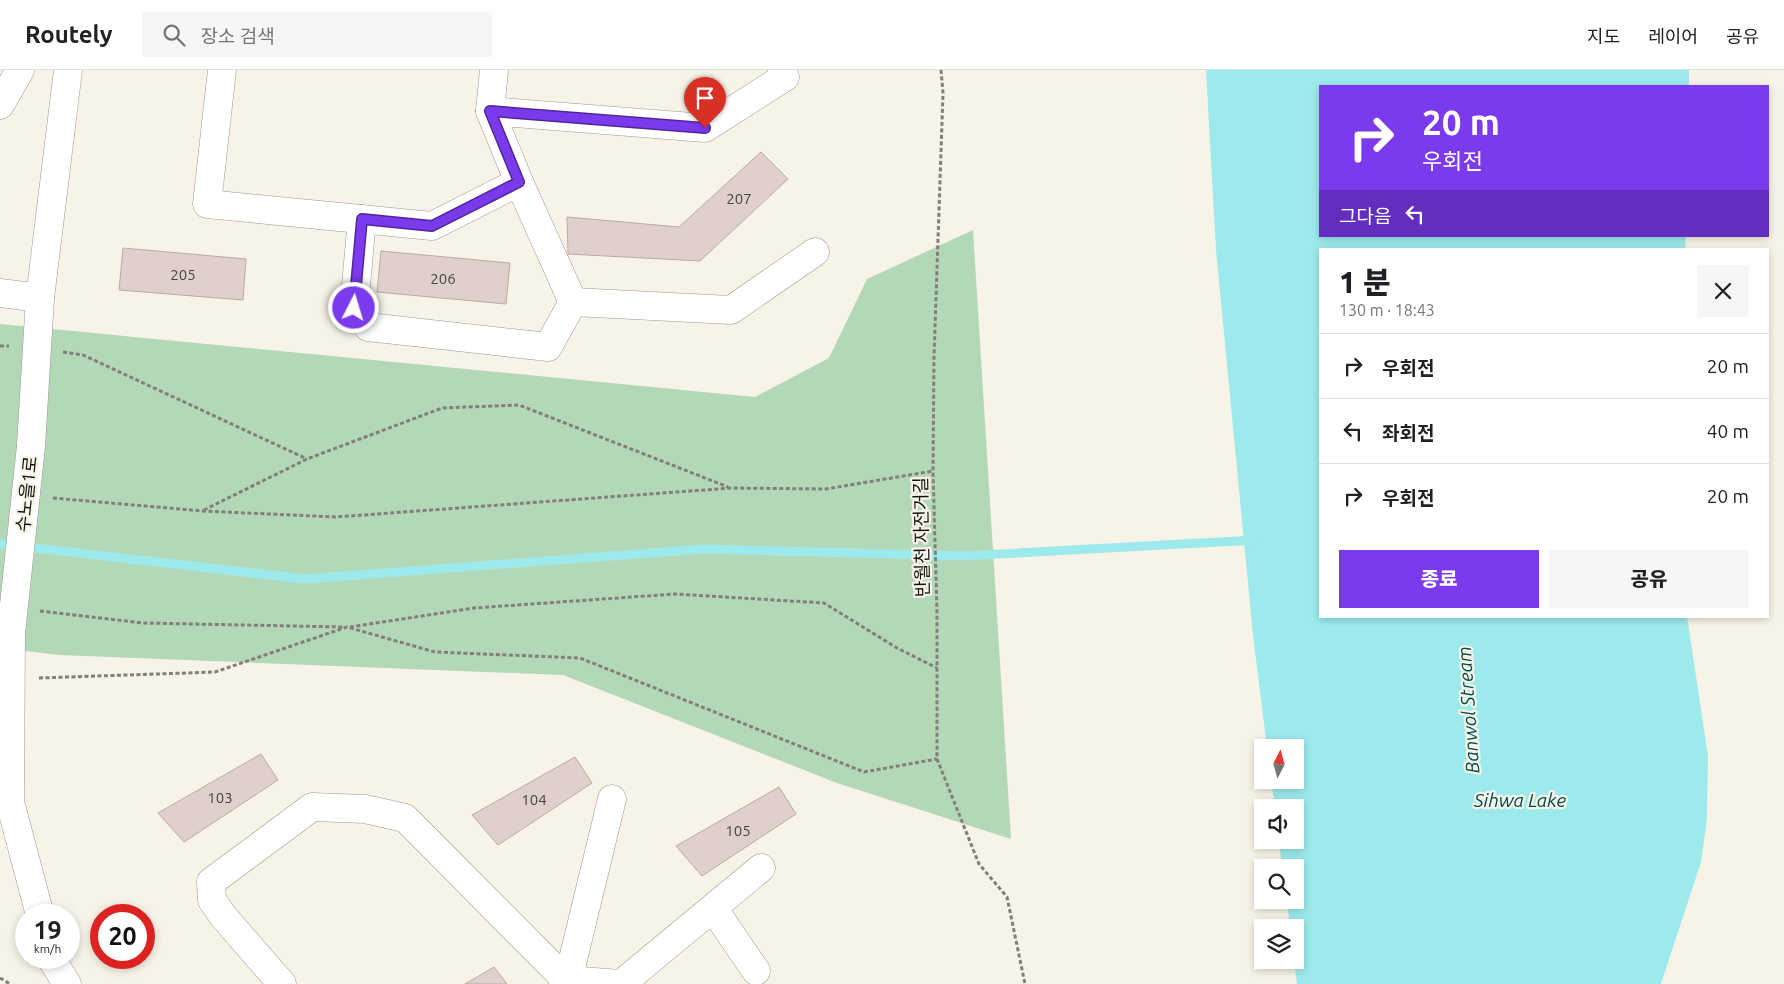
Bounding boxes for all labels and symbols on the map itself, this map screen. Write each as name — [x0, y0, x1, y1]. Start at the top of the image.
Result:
pin — [684, 77, 726, 128]
house number: 207 — [726, 190, 752, 207]
house number: 205 — [170, 266, 196, 283]
house number: 206 — [430, 270, 456, 287]
position arrow — [327, 281, 379, 333]
street label: 수노을1로 — [12, 455, 40, 533]
street label: 반월천 자전거길 — [910, 477, 932, 597]
water label: Banwol Stream — [1453, 646, 1483, 774]
north arrow — [1254, 739, 1304, 789]
house number: 103 — [207, 789, 233, 806]
water label: Sihwa Lake — [1473, 789, 1566, 811]
house number: 104 — [521, 791, 547, 808]
house number: 105 — [725, 822, 751, 839]
speed limit sign: 20 — [90, 904, 155, 969]

